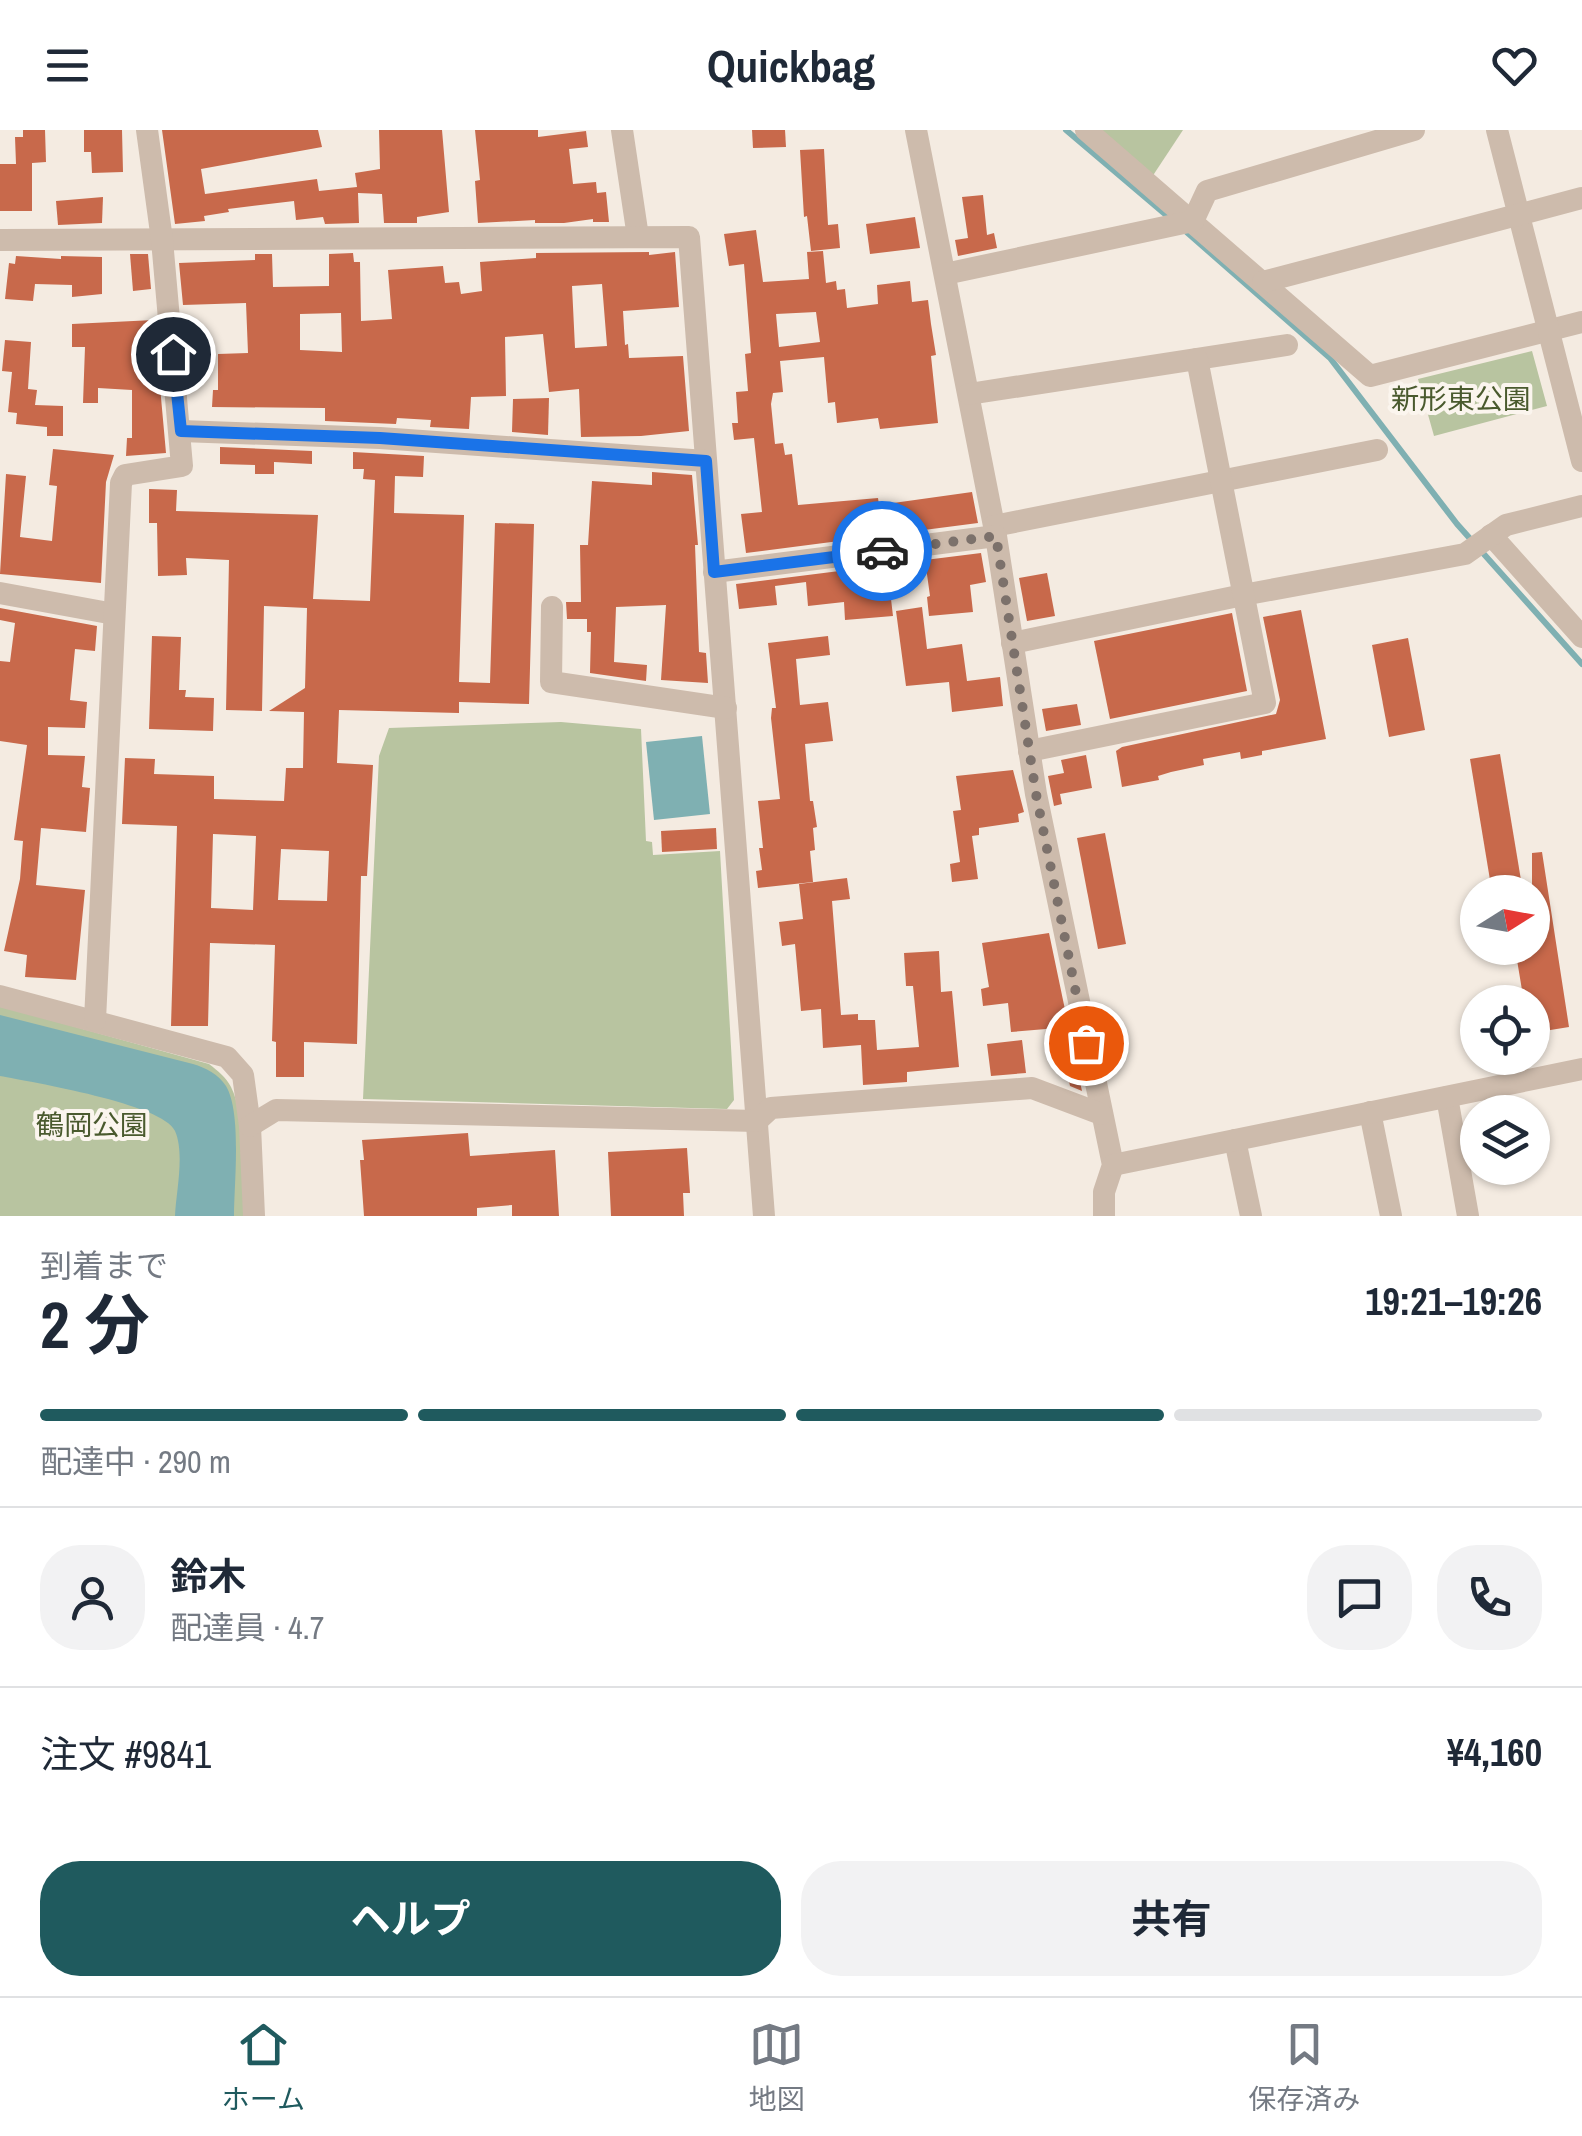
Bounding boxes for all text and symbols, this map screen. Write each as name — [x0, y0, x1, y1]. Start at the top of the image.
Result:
text: Quickbag — [707, 35, 875, 96]
icon: menu — [40, 38, 95, 93]
icon: heart — [1487, 38, 1542, 93]
pin — [131, 312, 216, 397]
icon: home — [146, 327, 201, 382]
park label: 新形東公園 — [1391, 380, 1531, 418]
courier — [832, 501, 932, 601]
icon: car — [855, 524, 910, 579]
north arrow — [1460, 875, 1550, 965]
map controls — [1460, 875, 1550, 1185]
button: locate — [1460, 985, 1550, 1075]
pin — [1044, 1001, 1129, 1086]
icon: bag — [1059, 1016, 1114, 1071]
button: layers — [1460, 1095, 1550, 1185]
park label: 鶴岡公園 — [36, 1106, 148, 1144]
text: 到着まで — [40, 1244, 168, 1287]
text: 19:21–19:26 — [1365, 1276, 1542, 1327]
text: 2 分 — [40, 1281, 149, 1368]
text: 配達中 · 290 m — [40, 1440, 231, 1483]
button: person — [40, 1545, 145, 1650]
button: chat — [1307, 1545, 1412, 1650]
button: phone — [1437, 1545, 1542, 1650]
text: 鈴木 — [170, 1551, 246, 1602]
text: 配達員 · 4.7 — [170, 1606, 324, 1649]
text: ¥4,160 — [1447, 1727, 1542, 1778]
text: 注文 #9841 — [40, 1729, 211, 1780]
button: ヘルプ — [40, 1861, 781, 1976]
button: 共有 — [801, 1861, 1542, 1976]
tab: ホーム — [222, 2017, 305, 2118]
tab: 地図 — [749, 2017, 805, 2118]
tab: 保存済み — [1248, 2017, 1360, 2118]

